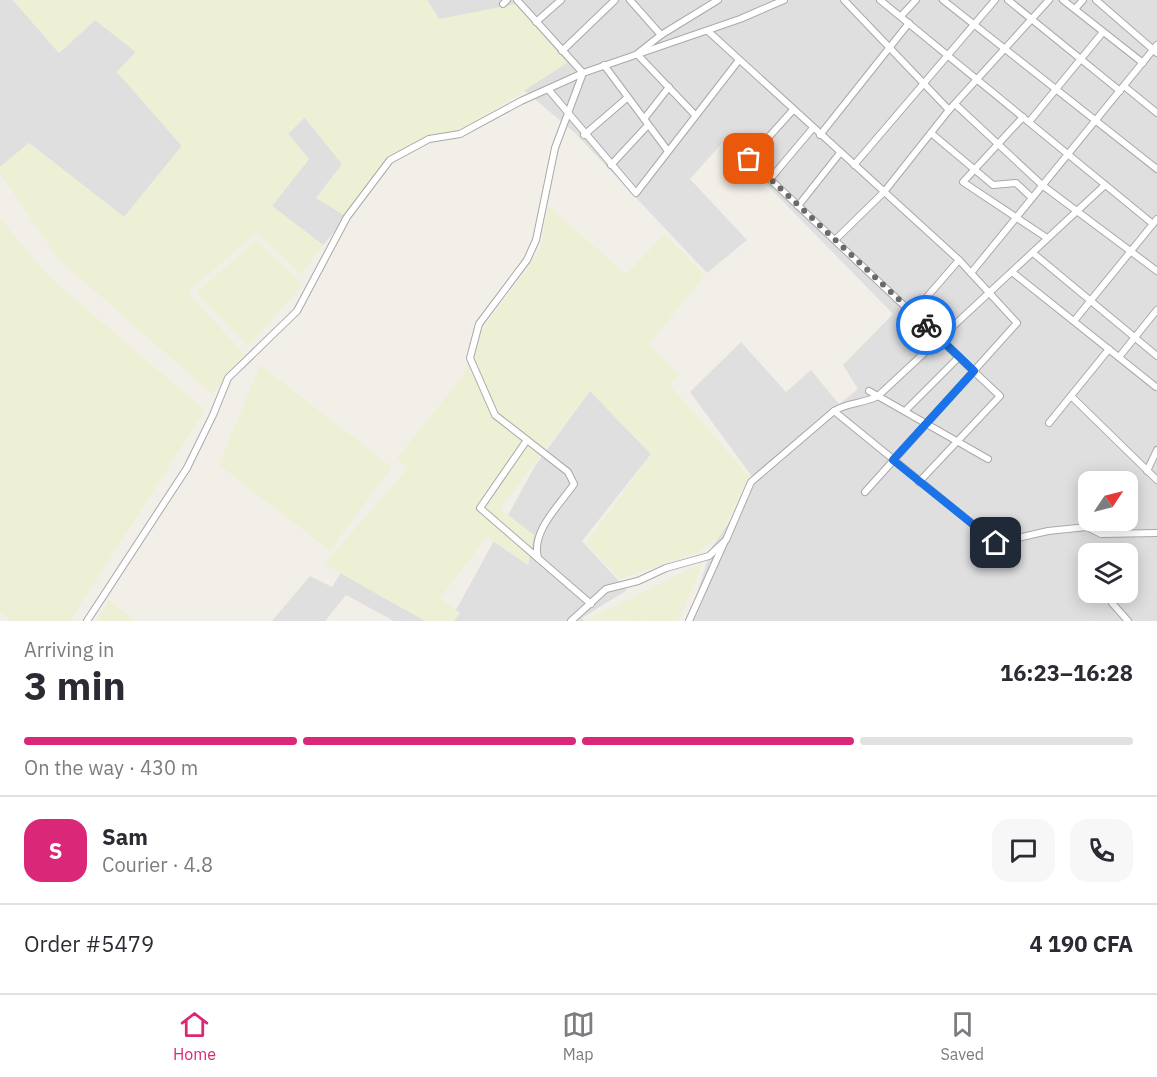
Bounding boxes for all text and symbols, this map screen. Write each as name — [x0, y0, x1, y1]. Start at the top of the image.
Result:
pin — [723, 133, 774, 184]
icon: bag — [732, 142, 765, 175]
courier — [896, 295, 956, 355]
icon: bike — [910, 309, 943, 342]
north arrow — [1078, 471, 1138, 531]
map controls — [1078, 471, 1138, 603]
pin — [970, 517, 1021, 568]
icon: home — [979, 526, 1012, 559]
button: layers — [1078, 543, 1138, 603]
text: Arriving in — [24, 636, 114, 663]
text: 16:23–16:28 — [1000, 658, 1133, 687]
text: 3 min — [24, 660, 126, 711]
text: On the way · 430 m — [24, 754, 198, 781]
button: chat — [992, 819, 1055, 882]
button: phone — [1070, 819, 1133, 882]
text: Sam — [102, 822, 148, 851]
text: S — [49, 836, 62, 865]
text: Courier · 4.8 — [102, 851, 213, 878]
text: Order #5479 — [24, 929, 154, 958]
text: 4 190 CFA — [1029, 929, 1133, 958]
tab: Home — [173, 1008, 216, 1064]
tab: Map — [562, 1008, 595, 1064]
tab: Saved — [941, 1008, 984, 1064]

